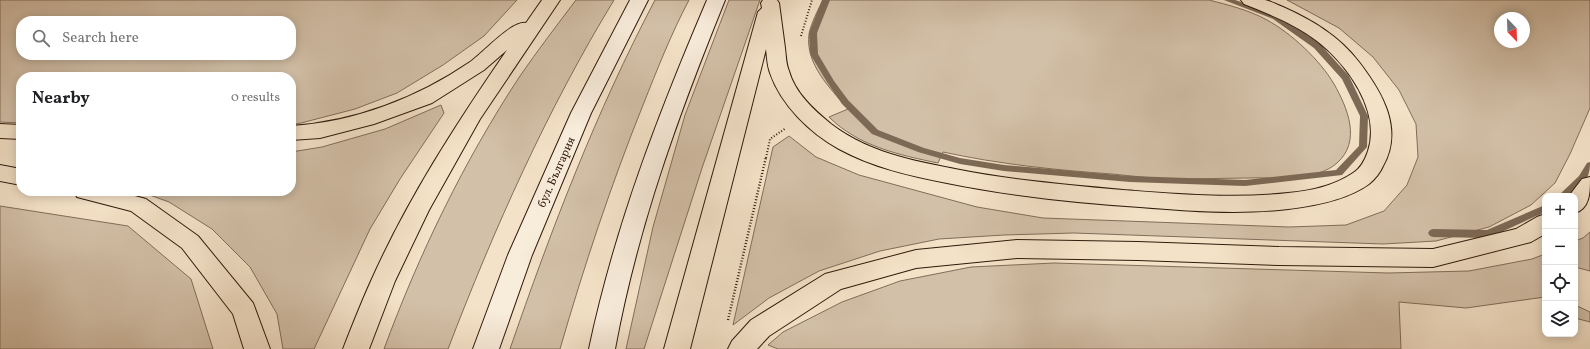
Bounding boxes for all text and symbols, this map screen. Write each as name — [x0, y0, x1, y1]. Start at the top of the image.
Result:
north arrow — [1494, 12, 1530, 48]
search box — [16, 16, 296, 60]
icon: search — [30, 27, 52, 49]
text: Search here — [62, 28, 139, 49]
text: Nearby — [32, 87, 90, 110]
text: 0 results — [231, 89, 280, 107]
street label: бул. България — [534, 134, 580, 210]
map controls — [1542, 193, 1578, 337]
button: + — [1542, 193, 1578, 229]
button: − — [1542, 229, 1578, 265]
button: locate — [1542, 265, 1578, 301]
button: layers — [1542, 301, 1578, 337]

